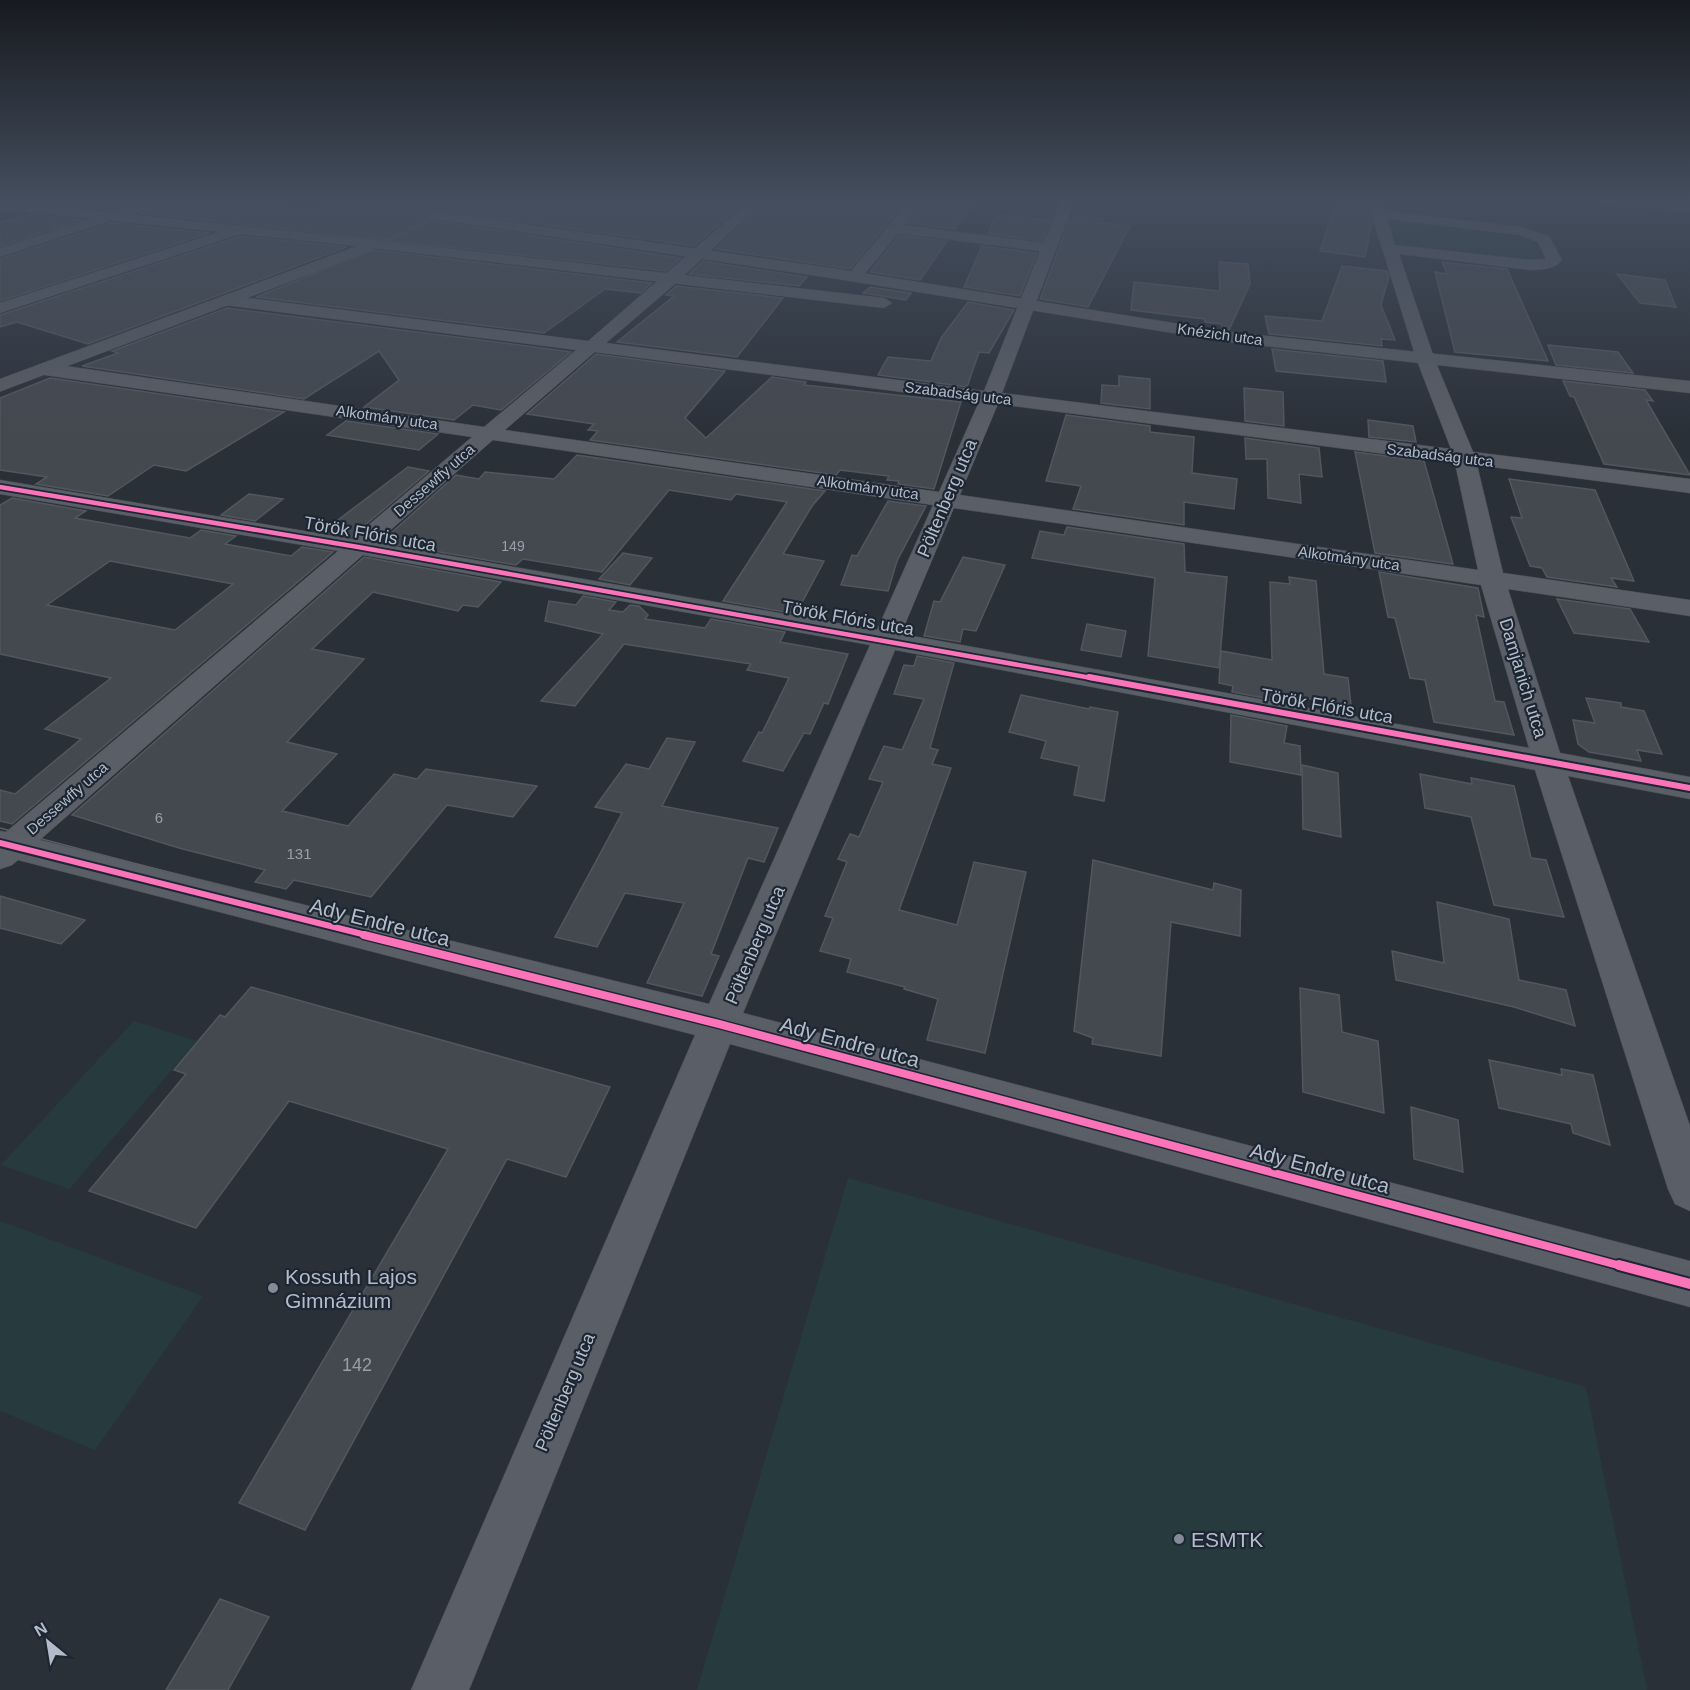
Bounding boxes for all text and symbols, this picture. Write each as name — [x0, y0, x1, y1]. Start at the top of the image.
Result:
street label: Knézich utca — [1176, 320, 1264, 348]
street label: Szabadság utca — [904, 378, 1013, 408]
street label: Alkotmány utca — [335, 401, 440, 433]
street label: Pöltenberg utca — [913, 435, 981, 560]
street label: Dessewffy utca — [390, 440, 478, 520]
street label: Szabadság utca — [1386, 440, 1495, 470]
street label: Alkotmány utca — [816, 471, 921, 503]
street label: Török Flóris utca — [302, 513, 439, 556]
house number: 149 — [501, 538, 525, 554]
street label: Alkotmány utca — [1297, 542, 1402, 574]
street label: Török Flóris utca — [780, 597, 917, 640]
street label: Damjanich utca — [1495, 616, 1551, 741]
street label: Török Flóris utca — [1259, 685, 1396, 728]
street label: Dessewffy utca — [23, 758, 111, 838]
house number: 6 — [155, 809, 163, 826]
house number: 131 — [286, 845, 312, 862]
street label: Pöltenberg utca — [721, 882, 789, 1007]
street label: Ady Endre utca — [308, 893, 453, 951]
street label: Ady Endre utca — [778, 1012, 923, 1072]
street label: Ady Endre utca — [1248, 1138, 1393, 1198]
place label: Kossuth Lajos Gimnázium — [285, 1265, 417, 1312]
marker: Kossuth Lajos Gimnázium — [266, 1281, 280, 1295]
street label: Pöltenberg utca — [531, 1329, 599, 1454]
house number: 142 — [342, 1355, 372, 1375]
place label: ESMTK — [1191, 1528, 1263, 1551]
marker: ESMTK — [1172, 1532, 1186, 1546]
north arrow — [18, 1612, 78, 1672]
text: N — [31, 1619, 50, 1640]

